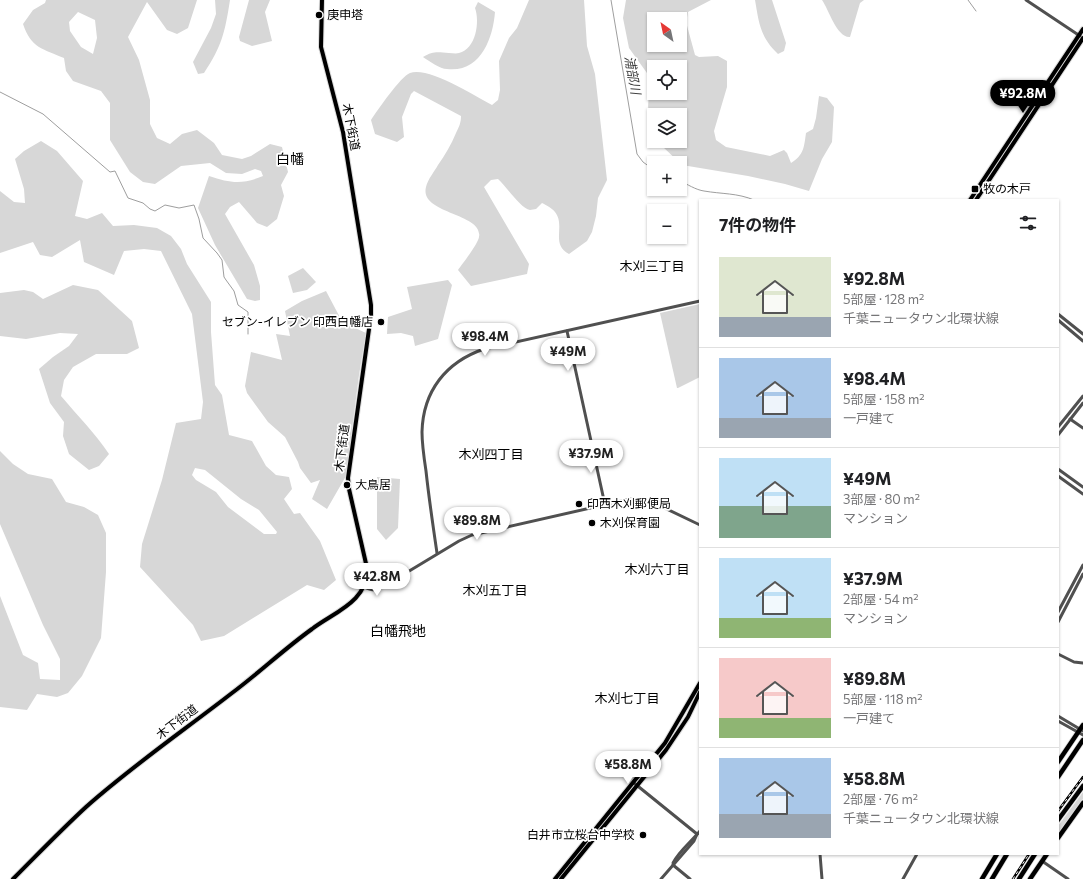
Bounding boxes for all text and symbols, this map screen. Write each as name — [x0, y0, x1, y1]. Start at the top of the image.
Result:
place label: 庚申塔 — [327, 7, 363, 21]
marker: 庚申塔 — [314, 10, 324, 20]
north arrow — [647, 12, 687, 52]
map controls — [647, 12, 687, 244]
water label: 浦部川 — [622, 54, 645, 98]
button: locate — [647, 60, 687, 100]
pin: ¥92.8M — [990, 80, 1056, 114]
text: ¥92.8M — [999, 85, 1047, 101]
street label: 木下街道 — [341, 102, 363, 152]
button: layers — [647, 108, 687, 148]
district label: 白幡 — [276, 150, 304, 167]
button: + — [647, 156, 687, 196]
place label: 牧の木戸 — [983, 181, 1031, 195]
marker: 牧の木戸 — [970, 184, 980, 194]
button: − — [647, 204, 687, 244]
icon: filters — [1017, 212, 1039, 234]
text: 7件の物件 — [719, 214, 796, 235]
district label: 木刈三丁目 — [619, 258, 685, 274]
text: ¥92.8M — [843, 268, 905, 289]
icon: home — [751, 273, 799, 321]
text: 5部屋 · 128 m² — [843, 291, 924, 307]
text: 千葉ニュータウン北環状線 — [843, 310, 999, 326]
place label: セブン-イレブン 印西白幡店 — [222, 314, 373, 328]
marker: セブン-イレブン 印西白幡店 — [376, 317, 386, 327]
pin: ¥98.4M — [452, 323, 518, 357]
text: ¥98.4M — [461, 328, 509, 344]
pin: ¥49M — [544, 338, 592, 372]
text: ¥49M — [550, 343, 586, 359]
text: ¥98.4M — [843, 368, 906, 389]
icon: home — [751, 374, 799, 422]
text: 5部屋 · 158 m² — [843, 391, 925, 407]
text: 一戸建て — [843, 410, 895, 426]
street label: 木下街道 — [331, 423, 351, 473]
pin: ¥37.9M — [558, 440, 624, 474]
text: ¥37.9M — [568, 445, 614, 461]
district label: 木刈四丁目 — [458, 446, 524, 462]
text: ¥49M — [843, 468, 891, 489]
icon: home — [751, 474, 799, 522]
place label: 大鳥居 — [355, 477, 391, 491]
marker: 大鳥居 — [342, 480, 352, 490]
text: 3部屋 · 80 m² — [843, 491, 920, 507]
place label: 印西木刈郵便局 — [587, 496, 671, 510]
marker: 印西木刈郵便局 — [574, 499, 584, 509]
pin: ¥89.8M — [444, 507, 510, 541]
text: マンション — [843, 510, 908, 526]
text: ¥89.8M — [453, 512, 501, 528]
place label: 木刈保育園 — [600, 515, 660, 529]
marker: 木刈保育園 — [587, 518, 597, 528]
district label: 木刈六丁目 — [624, 561, 690, 577]
pin: ¥42.8M — [344, 563, 410, 597]
text: ¥42.8M — [353, 568, 401, 584]
text: ¥37.9M — [843, 568, 903, 589]
icon: home — [751, 574, 799, 622]
district label: 木刈五丁目 — [462, 582, 528, 598]
text: 2部屋 · 54 m² — [843, 591, 919, 607]
text: マンション — [843, 610, 908, 626]
district label: 白幡飛地 — [370, 622, 426, 639]
text: ¥89.8M — [843, 668, 906, 689]
icon: home — [751, 674, 799, 722]
district label: 木刈七丁目 — [594, 690, 660, 706]
text: 5部屋 · 118 m² — [843, 691, 923, 707]
street label: 木下街道 — [153, 701, 200, 741]
text: 一戸建て — [843, 710, 895, 726]
pin: ¥58.8M — [595, 751, 661, 785]
text: ¥58.8M — [604, 756, 652, 772]
text: ¥58.8M — [843, 768, 905, 789]
icon: home — [751, 774, 799, 822]
text: 2部屋 · 76 m² — [843, 791, 918, 807]
text: 千葉ニュータウン北環状線 — [843, 810, 999, 826]
place label: 白井市立桜台中学校 — [527, 827, 635, 841]
marker: 白井市立桜台中学校 — [638, 830, 648, 840]

